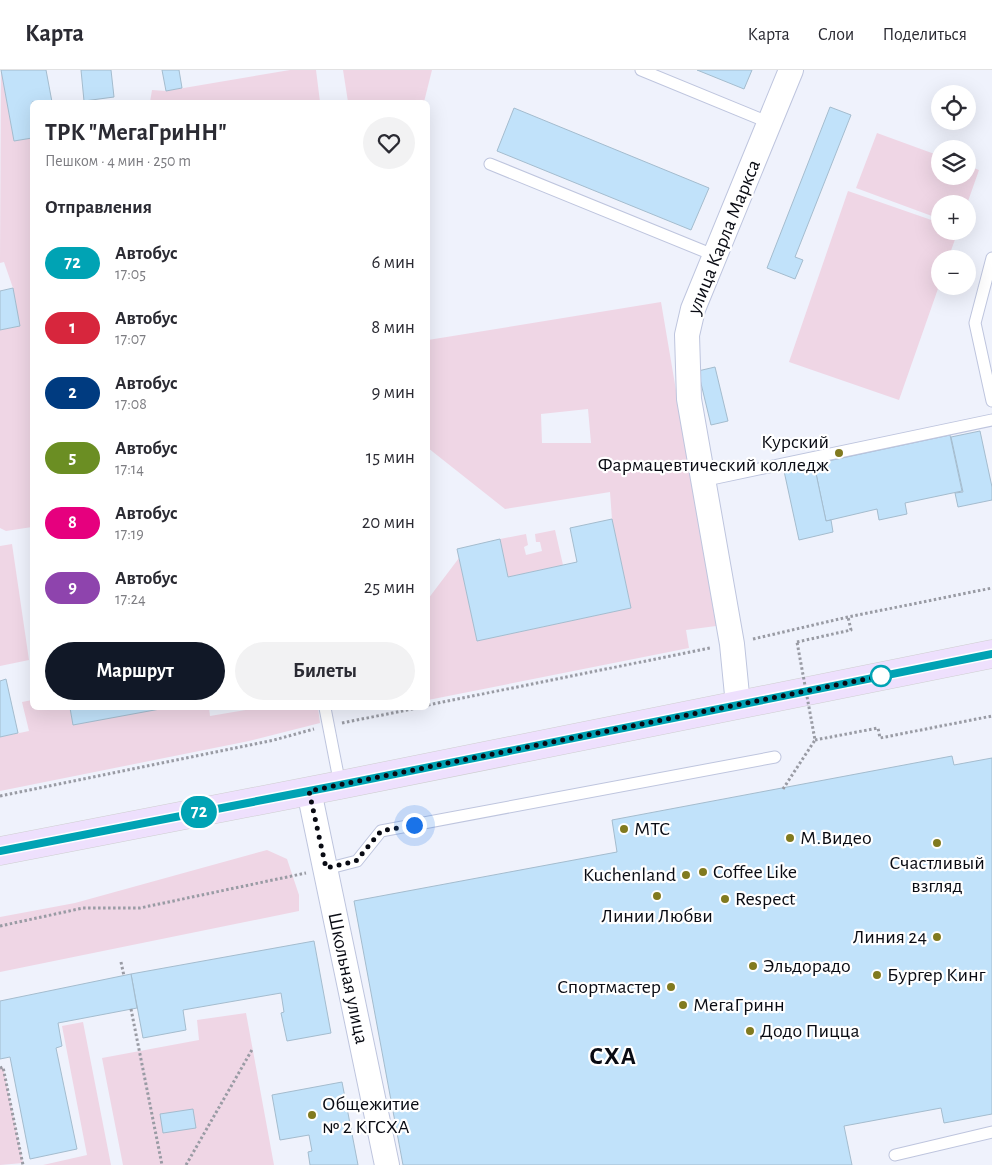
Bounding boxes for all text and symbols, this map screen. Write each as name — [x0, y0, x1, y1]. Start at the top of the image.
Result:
text: Карта — [25, 22, 84, 46]
text: Карта — [748, 26, 790, 44]
text: Слои — [818, 26, 854, 44]
text: Поделиться — [882, 26, 967, 44]
map controls — [931, 85, 976, 295]
button: locate — [931, 85, 976, 130]
button: heart — [363, 117, 415, 169]
text: ТРК "МегаГриНН" — [45, 121, 227, 145]
button: layers — [931, 140, 976, 185]
text: Пешком · 4 мин · 250 m — [45, 153, 191, 169]
street label: улица Карла Маркса — [684, 157, 764, 318]
button: + — [931, 195, 976, 240]
text: Отправления — [45, 198, 152, 217]
text: Автобус — [115, 244, 178, 263]
button: − — [931, 250, 976, 295]
text: 6 мин — [371, 253, 415, 272]
text: 72 — [64, 254, 81, 272]
text: 17:05 — [115, 266, 146, 282]
text: Автобус — [115, 309, 178, 328]
text: 8 мин — [371, 318, 415, 337]
text: 1 — [69, 319, 76, 337]
text: 17:07 — [115, 331, 146, 347]
text: Автобус — [115, 374, 178, 393]
text: 9 мин — [371, 383, 415, 402]
text: 2 — [68, 384, 77, 402]
text: 17:08 — [115, 396, 147, 412]
place label: Курский Фармацевтический колледж — [598, 432, 829, 475]
text: Автобус — [115, 439, 178, 458]
marker: Курский Фармацевтический колледж — [833, 447, 845, 459]
text: 15 мин — [366, 448, 415, 467]
text: 5 — [69, 449, 76, 467]
text: 17:14 — [115, 461, 144, 477]
text: Автобус — [115, 504, 178, 523]
text: 20 мин — [362, 513, 415, 532]
text: 8 — [68, 514, 77, 532]
text: 17:19 — [115, 526, 144, 542]
text: Автобус — [115, 569, 178, 588]
text: 25 мин — [364, 578, 415, 597]
text: 9 — [68, 579, 77, 597]
text: 17:24 — [115, 591, 146, 607]
button: Маршрут — [45, 642, 225, 700]
button: Билеты — [235, 642, 415, 700]
unlabelled marker — [870, 665, 892, 687]
line badge: 72 — [176, 796, 222, 828]
text: 72 — [191, 803, 207, 821]
your location — [402, 813, 427, 838]
place label: МТС — [634, 819, 670, 839]
marker: МТС — [618, 823, 630, 835]
place label: М.Видео — [800, 828, 872, 848]
marker: М.Видео — [784, 832, 796, 844]
marker: Счастливый взгляд — [931, 837, 943, 849]
place label: Счастливый взгляд — [889, 853, 985, 896]
place label: Coffee Like — [713, 862, 797, 882]
place label: Kuchenland — [583, 865, 676, 885]
marker: Coffee Like — [697, 866, 709, 878]
marker: Kuchenland — [680, 869, 692, 881]
place label: Respect — [735, 889, 796, 909]
marker: Линии Любви — [651, 890, 663, 902]
marker: Respect — [719, 893, 731, 905]
place label: Линии Любви — [601, 906, 713, 926]
street label: Школьная улица — [324, 910, 372, 1046]
place label: Линия 24 — [853, 927, 927, 947]
marker: Линия 24 — [931, 931, 943, 943]
place label: Эльдорадо — [763, 956, 851, 976]
marker: Эльдорадо — [747, 960, 759, 972]
place label: Бургер Кинг — [887, 965, 985, 985]
marker: Бургер Кинг — [871, 969, 883, 981]
place label: Спортмастер — [557, 977, 661, 997]
marker: Спортмастер — [665, 981, 677, 993]
place label: МегаГринн — [693, 995, 785, 1015]
marker: МегаГринн — [677, 999, 689, 1011]
place label: Додо Пицца — [760, 1021, 860, 1041]
marker: Додо Пицца — [744, 1025, 756, 1037]
district label: СХА — [589, 1044, 637, 1069]
place label: Общежитие № 2 КГСХА — [322, 1094, 419, 1137]
marker: Общежитие № 2 КГСХА — [306, 1109, 318, 1121]

